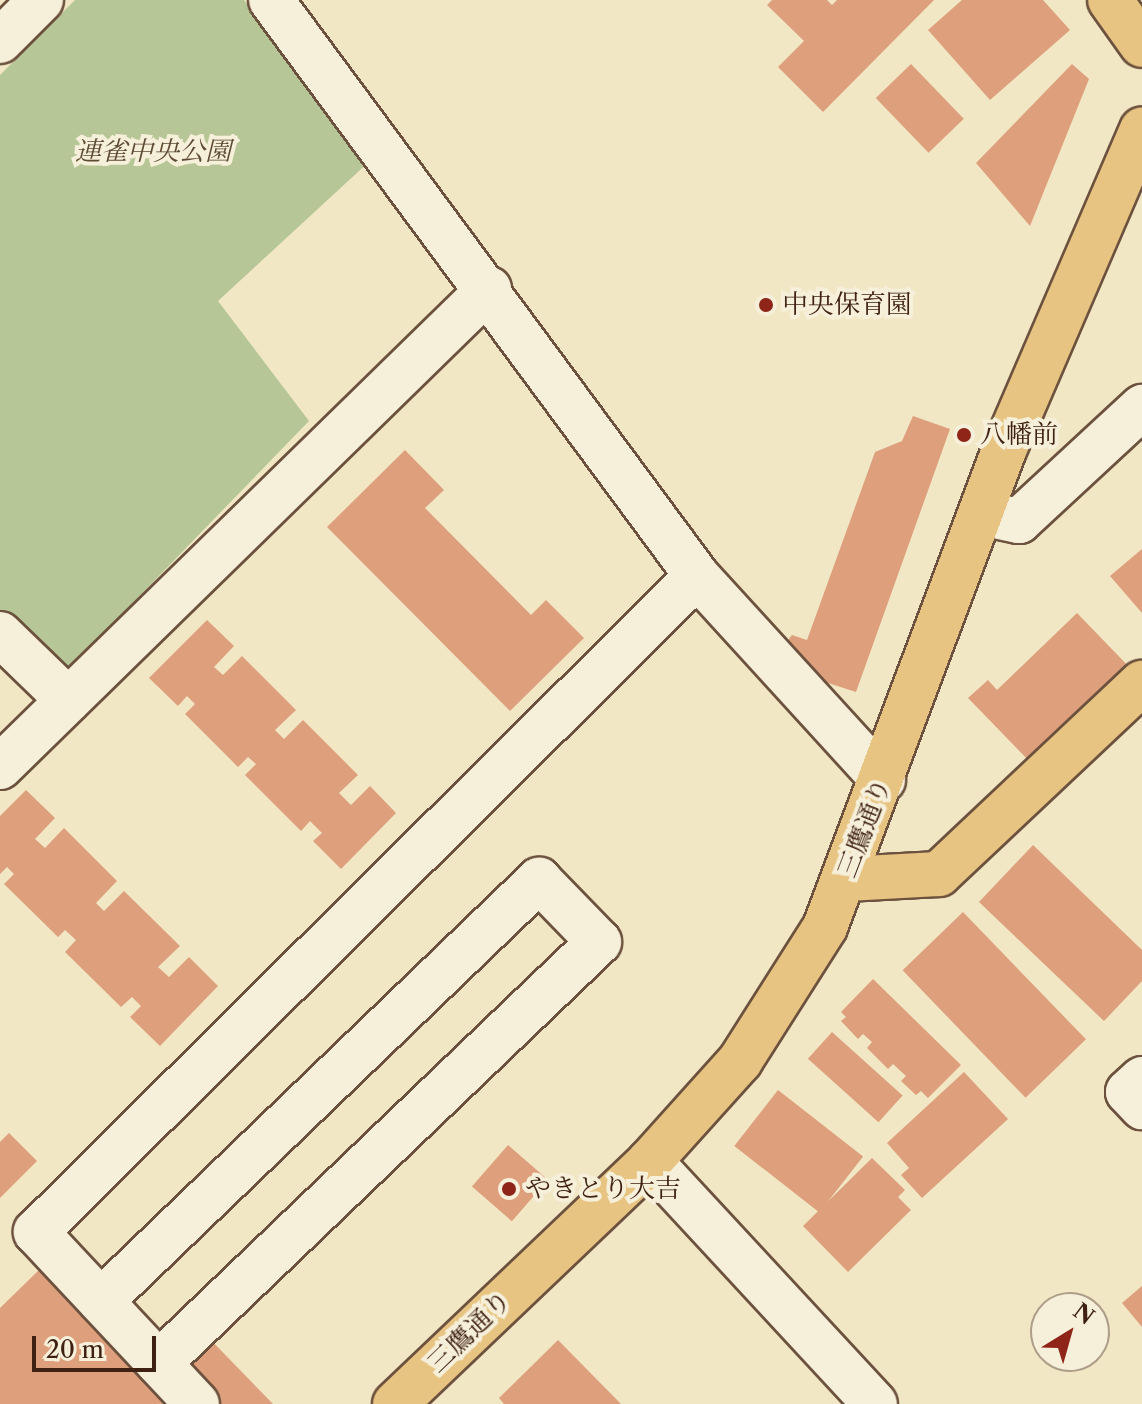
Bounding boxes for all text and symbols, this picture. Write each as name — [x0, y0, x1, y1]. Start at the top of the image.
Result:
park label: 連雀中央公園 — [75, 136, 231, 168]
place label: 中央保育園 — [782, 289, 912, 321]
marker: 中央保育園 — [757, 296, 775, 314]
place label: 八幡前 — [980, 419, 1058, 451]
marker: 八幡前 — [955, 426, 973, 444]
street label: 三鷹通り — [832, 774, 898, 882]
place label: やきとり大吉 — [525, 1173, 681, 1205]
marker: やきとり大吉 — [500, 1180, 518, 1198]
street label: 三鷹通り — [422, 1285, 518, 1379]
north arrow — [1030, 1292, 1110, 1372]
text: N — [1068, 1297, 1099, 1331]
scale bar — [36, 1320, 160, 1370]
text: 20 m — [46, 1335, 104, 1364]

